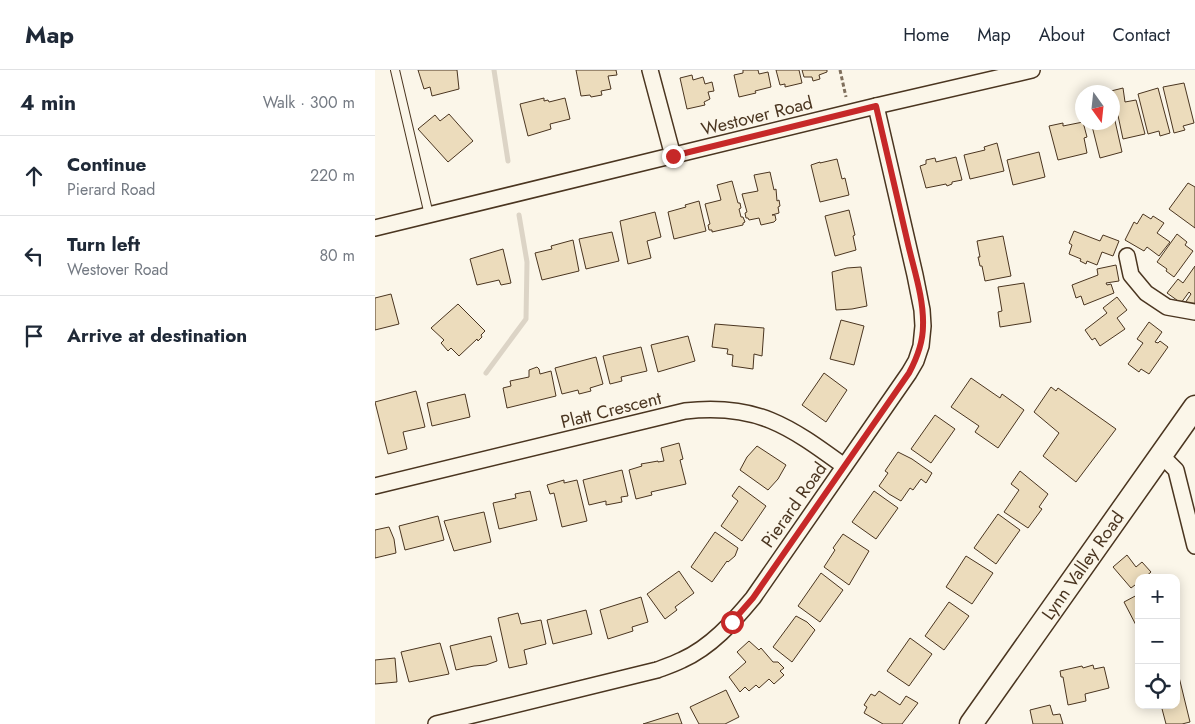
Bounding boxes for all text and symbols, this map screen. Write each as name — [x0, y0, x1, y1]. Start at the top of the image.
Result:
text: Map — [25, 17, 74, 52]
text: Home — [903, 22, 949, 48]
text: Map — [977, 22, 1011, 48]
text: About — [1039, 22, 1084, 48]
text: Contact — [1112, 22, 1170, 48]
north arrow — [1075, 85, 1120, 130]
text: 4 min — [20, 88, 76, 118]
street label: Westover Road — [698, 90, 816, 142]
text: Walk · 300 m — [263, 91, 355, 114]
route end — [662, 145, 685, 168]
text: Continue — [67, 151, 146, 178]
icon: ahead — [20, 162, 48, 190]
text: 220 m — [310, 164, 355, 187]
text: Pierard Road — [67, 178, 155, 201]
text: Turn left — [67, 231, 140, 258]
icon: left — [20, 242, 48, 270]
text: 80 m — [319, 244, 355, 267]
text: Westover Road — [67, 258, 168, 281]
icon: arrive — [20, 322, 48, 350]
text: Arrive at destination — [67, 322, 247, 349]
street label: Platt Crescent — [558, 385, 665, 435]
street label: Pierard Road — [755, 457, 833, 553]
street label: Lynn Valley Road — [1035, 506, 1130, 625]
map controls — [1135, 574, 1180, 709]
button: + — [1135, 574, 1180, 619]
route start — [721, 611, 744, 634]
button: − — [1135, 619, 1180, 664]
button: locate — [1135, 664, 1180, 709]

